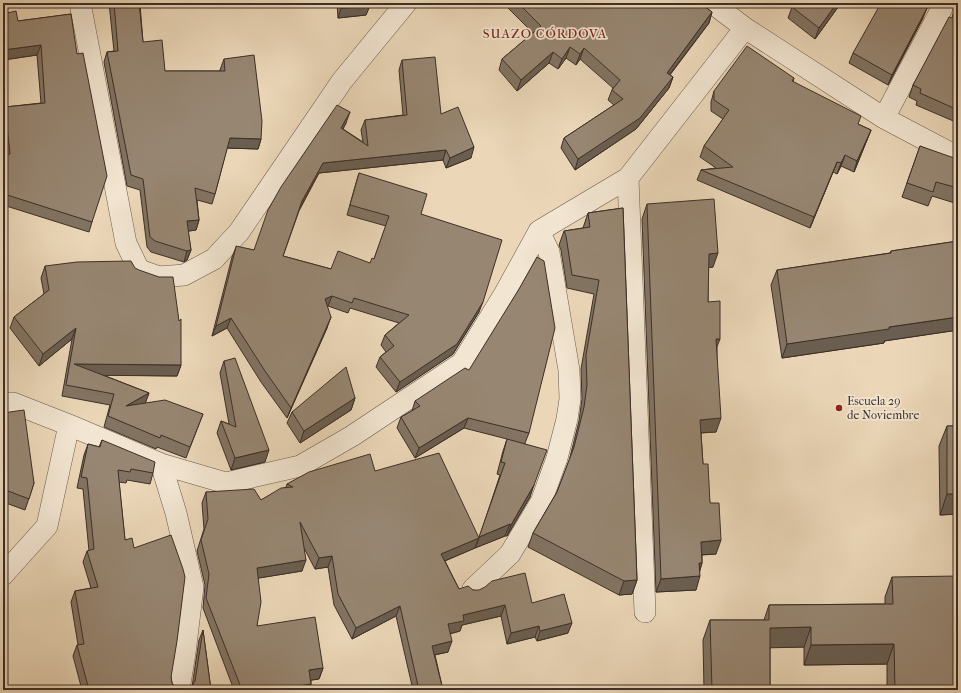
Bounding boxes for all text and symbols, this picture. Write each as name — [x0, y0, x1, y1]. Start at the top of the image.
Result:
district label: SUAZO CÓRDOVA — [483, 26, 607, 41]
place label: Escuela 29 de Noviembre — [847, 394, 919, 422]
marker: Escuela 29 de Noviembre — [834, 403, 844, 413]

